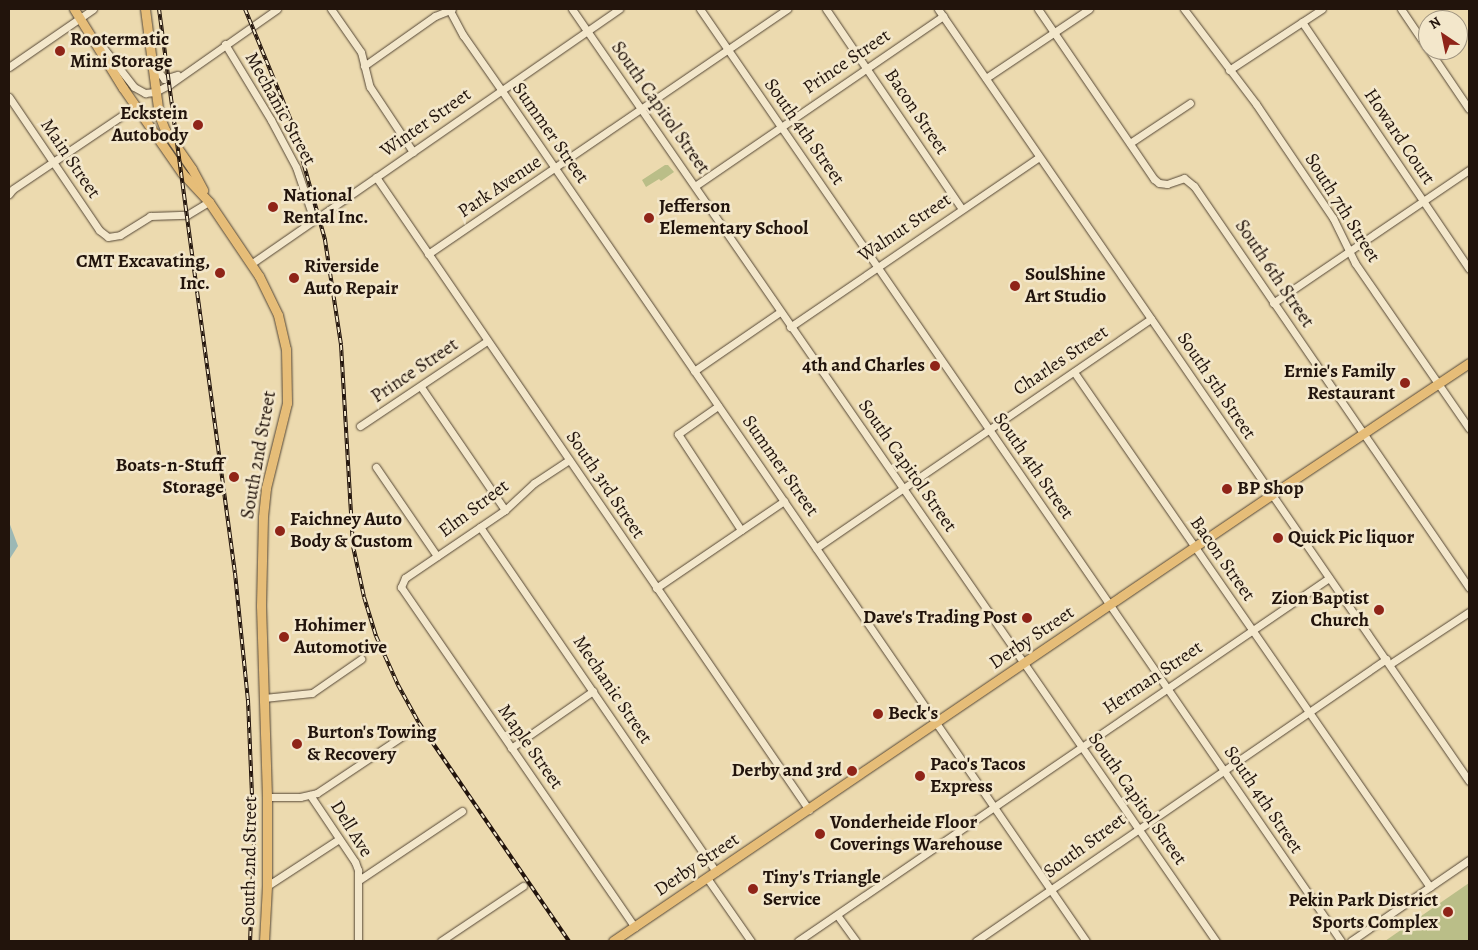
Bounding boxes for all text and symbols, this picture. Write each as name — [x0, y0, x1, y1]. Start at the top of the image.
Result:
north arrow — [1418, 10, 1468, 60]
text: N — [1425, 12, 1444, 34]
street label: Prince Street — [799, 25, 895, 99]
place label: Rootermatic Mini Storage — [70, 29, 172, 73]
street label: South Capitol Street — [606, 37, 714, 179]
marker: Rootermatic Mini Storage — [54, 45, 66, 57]
street label: Mechanic Street — [240, 49, 320, 169]
street label: Bacon Street — [879, 65, 953, 159]
street label: South 4th Street — [759, 74, 849, 190]
street label: Summer Street — [507, 78, 593, 188]
street label: Winter Street — [376, 83, 476, 163]
street label: Howard Court — [1359, 85, 1439, 189]
place label: Eckstein Autobody — [111, 103, 188, 147]
street label: Main Street — [35, 115, 105, 203]
marker: Eckstein Autobody — [192, 119, 204, 131]
street label: South 7th Street — [1299, 149, 1385, 267]
street label: Park Avenue — [454, 151, 546, 223]
place label: National Rental Inc. — [283, 185, 368, 229]
street label: Walnut Street — [854, 189, 956, 267]
place label: Jefferson Elementary School — [659, 196, 808, 240]
marker: National Rental Inc. — [267, 201, 279, 213]
marker: Jefferson Elementary School — [643, 212, 655, 224]
street label: South 6th Street — [1230, 216, 1318, 332]
place label: CMT Excavating, Inc. — [76, 251, 210, 295]
place label: Riverside Auto Repair — [304, 256, 398, 300]
place label: SoulShine Art Studio — [1025, 264, 1106, 308]
marker: CMT Excavating, Inc. — [214, 267, 226, 279]
marker: Riverside Auto Repair — [288, 272, 300, 284]
marker: SoulShine Art Studio — [1009, 280, 1021, 292]
street label: Charles Street — [1009, 321, 1113, 401]
street label: South 5th Street — [1172, 328, 1260, 444]
street label: Prince Street — [367, 334, 463, 408]
place label: 4th and Charles — [802, 355, 925, 377]
marker: 4th and Charles — [929, 360, 941, 372]
place label: Ernie's Family Restaurant — [1284, 361, 1395, 405]
marker: Ernie's Family Restaurant — [1399, 377, 1411, 389]
street label: South 2nd Street — [237, 389, 281, 521]
street label: South Capitol Street — [853, 395, 961, 537]
street label: South 4th Street — [988, 408, 1078, 524]
street label: Summer Street — [737, 411, 823, 521]
street label: South 3rd Street — [561, 427, 649, 543]
place label: Boats-n-Stuff Storage — [115, 455, 224, 499]
marker: Boats-n-Stuff Storage — [228, 471, 240, 483]
street label: Elm Street — [434, 475, 514, 543]
place label: BP Shop — [1237, 478, 1304, 500]
marker: BP Shop — [1221, 483, 1233, 495]
place label: Faichney Auto Body & Custom — [290, 509, 413, 553]
street label: Bacon Street — [1184, 512, 1260, 606]
marker: Faichney Auto Body & Custom — [274, 525, 286, 537]
place label: Quick Pic liquor — [1288, 527, 1414, 549]
marker: Quick Pic liquor — [1272, 532, 1284, 544]
place label: Zion Baptist Church — [1271, 588, 1369, 632]
street label: Derby Street — [985, 601, 1079, 675]
marker: Zion Baptist Church — [1373, 604, 1385, 616]
place label: Dave's Trading Post — [863, 607, 1017, 629]
marker: Dave's Trading Post — [1021, 612, 1033, 624]
place label: Hohimer Automotive — [294, 615, 387, 659]
marker: Hohimer Automotive — [278, 631, 290, 643]
street label: Mechanic Street — [567, 632, 657, 748]
street label: Herman Street — [1099, 636, 1207, 720]
street label: Maple Street — [492, 700, 568, 794]
place label: Beck's — [888, 703, 938, 725]
marker: Beck's — [872, 708, 884, 720]
place label: Burton's Towing & Recovery — [307, 722, 437, 766]
street label: South Capitol Street — [1083, 728, 1191, 870]
marker: Burton's Towing & Recovery — [291, 738, 303, 750]
street label: South 4th Street — [1219, 742, 1307, 858]
place label: Paco's Tacos Express — [930, 754, 1026, 798]
place label: Derby and 3rd — [732, 760, 842, 782]
marker: Derby and 3rd — [846, 765, 858, 777]
marker: Paco's Tacos Express — [914, 770, 926, 782]
street label: South 2nd Street — [237, 796, 263, 926]
street label: Dell Ave — [325, 797, 377, 861]
street label: South Street — [1039, 808, 1131, 884]
place label: Vonderheide Floor Coverings Warehouse — [830, 812, 1003, 856]
street label: Derby Street — [650, 828, 744, 902]
marker: Vonderheide Floor Coverings Warehouse — [814, 828, 826, 840]
place label: Tiny's Triangle Service — [763, 867, 881, 911]
marker: Tiny's Triangle Service — [747, 883, 759, 895]
place label: Pekin Park District Sports Complex — [1289, 890, 1438, 934]
marker: Pekin Park District Sports Complex — [1442, 906, 1454, 918]

